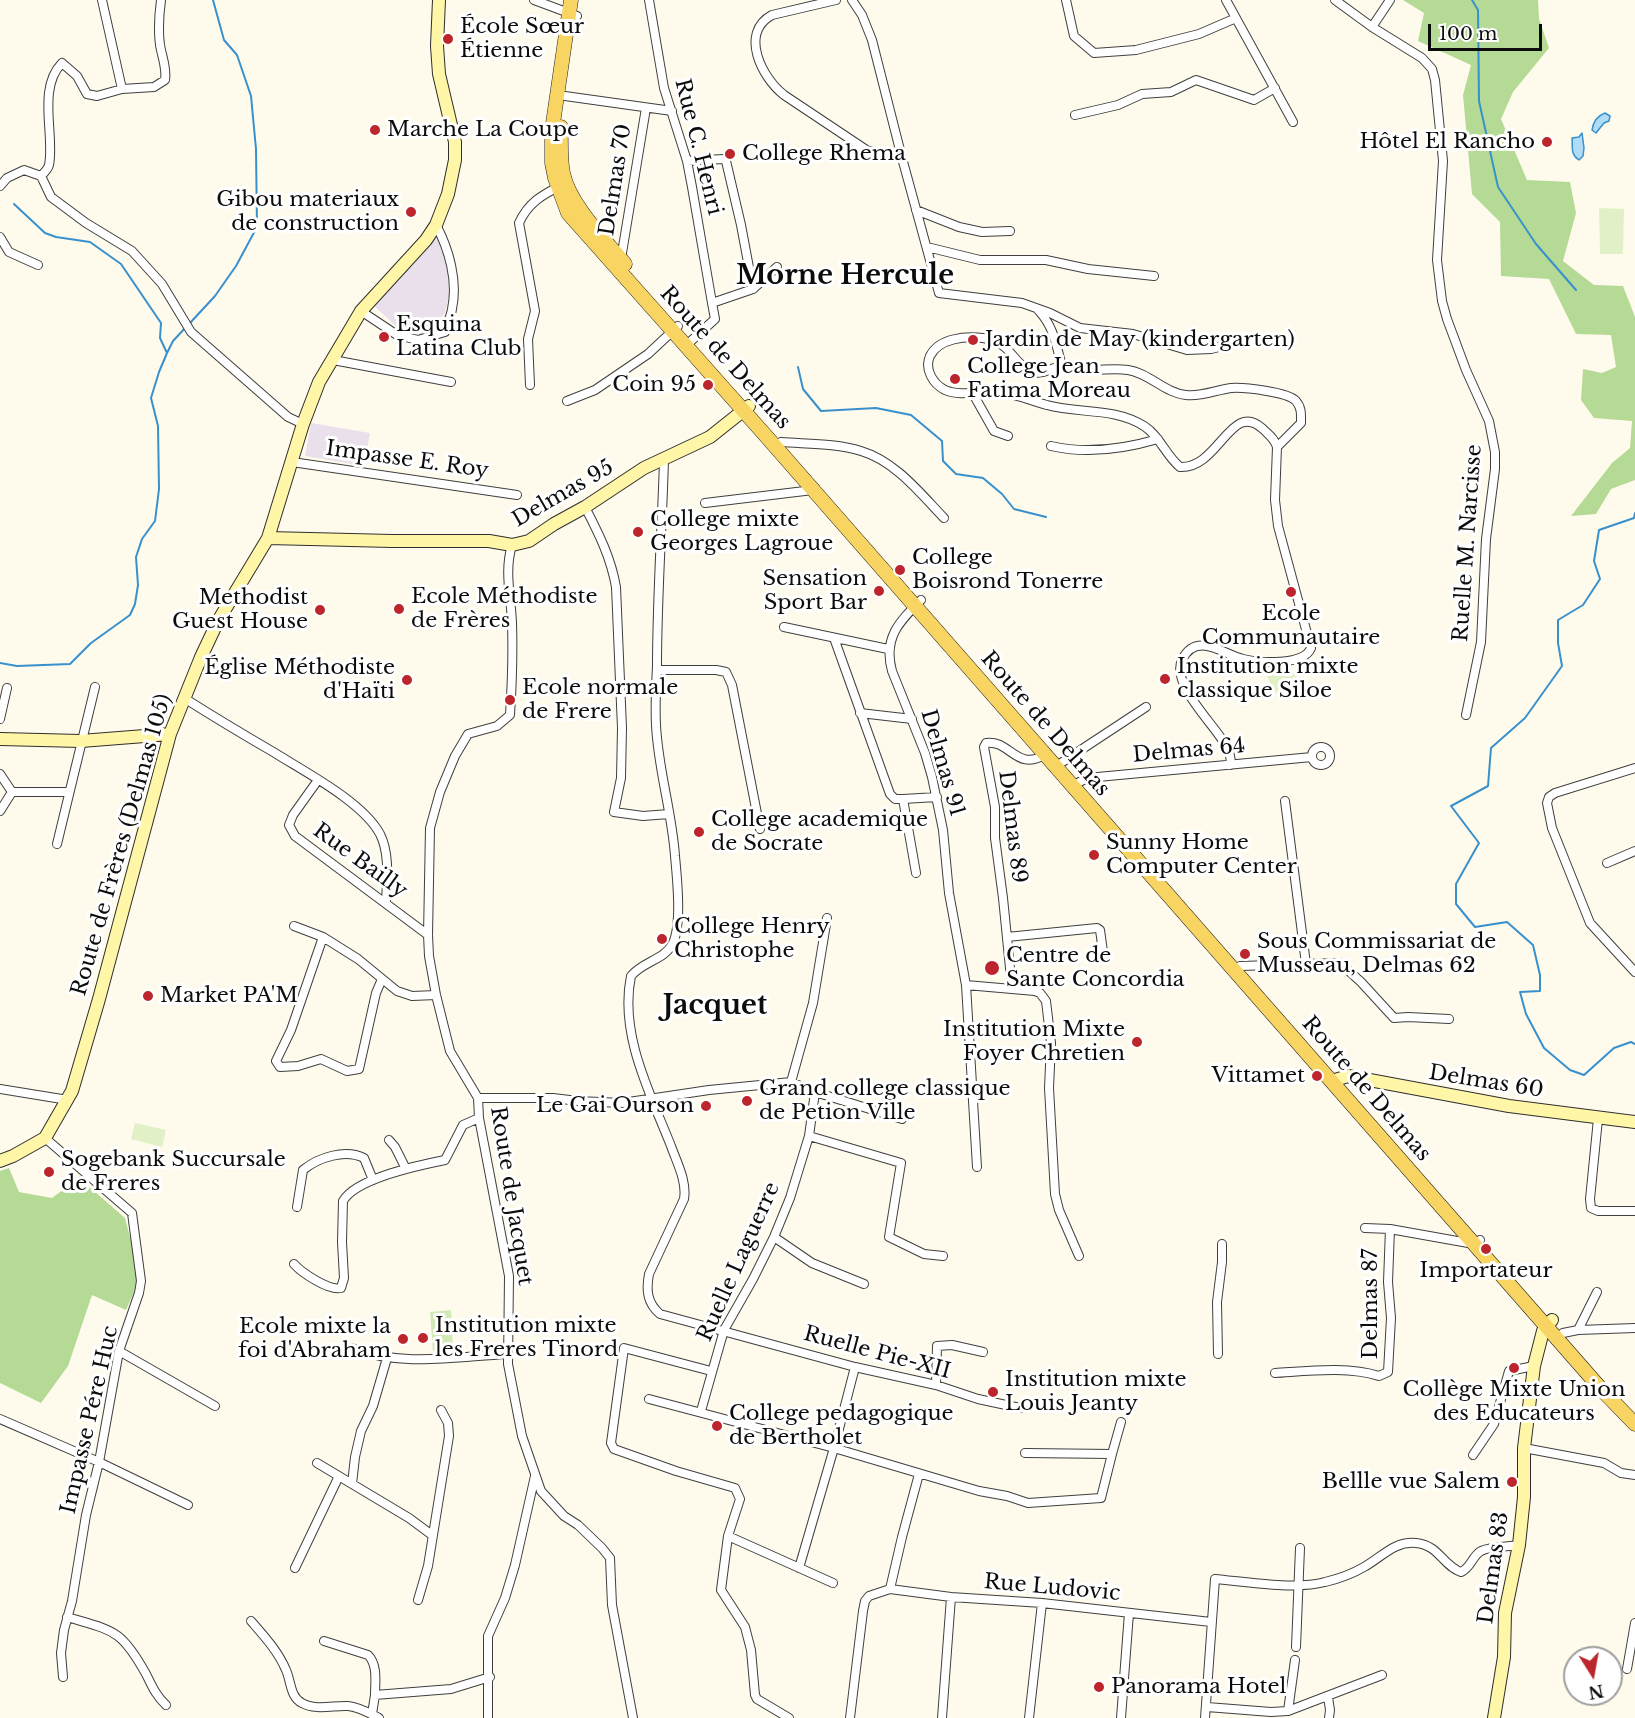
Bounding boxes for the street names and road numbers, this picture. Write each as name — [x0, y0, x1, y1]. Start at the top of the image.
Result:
street label: Rue C. Henri — [669, 76, 727, 218]
street label: Delmas 70 — [595, 122, 637, 238]
street label: Route de Delmas — [654, 281, 796, 435]
street label: Impasse E. Roy — [324, 436, 490, 484]
street label: Ruelle M. Narcisse — [1449, 443, 1487, 643]
street label: Delmas 95 — [508, 455, 618, 533]
street label: Route de Delmas — [975, 646, 1115, 802]
street label: Route de Frères (Delmas 105) — [67, 691, 177, 999]
street label: Delmas 91 — [915, 707, 969, 819]
street label: Delmas 64 — [1132, 734, 1246, 768]
street label: Delmas 89 — [993, 769, 1031, 885]
street label: Rue Bailly — [308, 818, 412, 904]
street label: Route de Delmas — [1296, 1011, 1436, 1167]
street label: Delmas 60 — [1427, 1061, 1545, 1103]
street label: Route de Jacquet — [484, 1105, 538, 1287]
street label: Ruelle Laguerre — [693, 1178, 785, 1346]
street label: Delmas 87 — [1358, 1249, 1384, 1359]
street label: Ruelle Pie-XII — [801, 1321, 953, 1385]
street label: Impasse Pére Huc — [56, 1323, 124, 1517]
street label: Delmas 83 — [1474, 1510, 1514, 1626]
street label: Rue Ludovic — [983, 1569, 1121, 1607]

